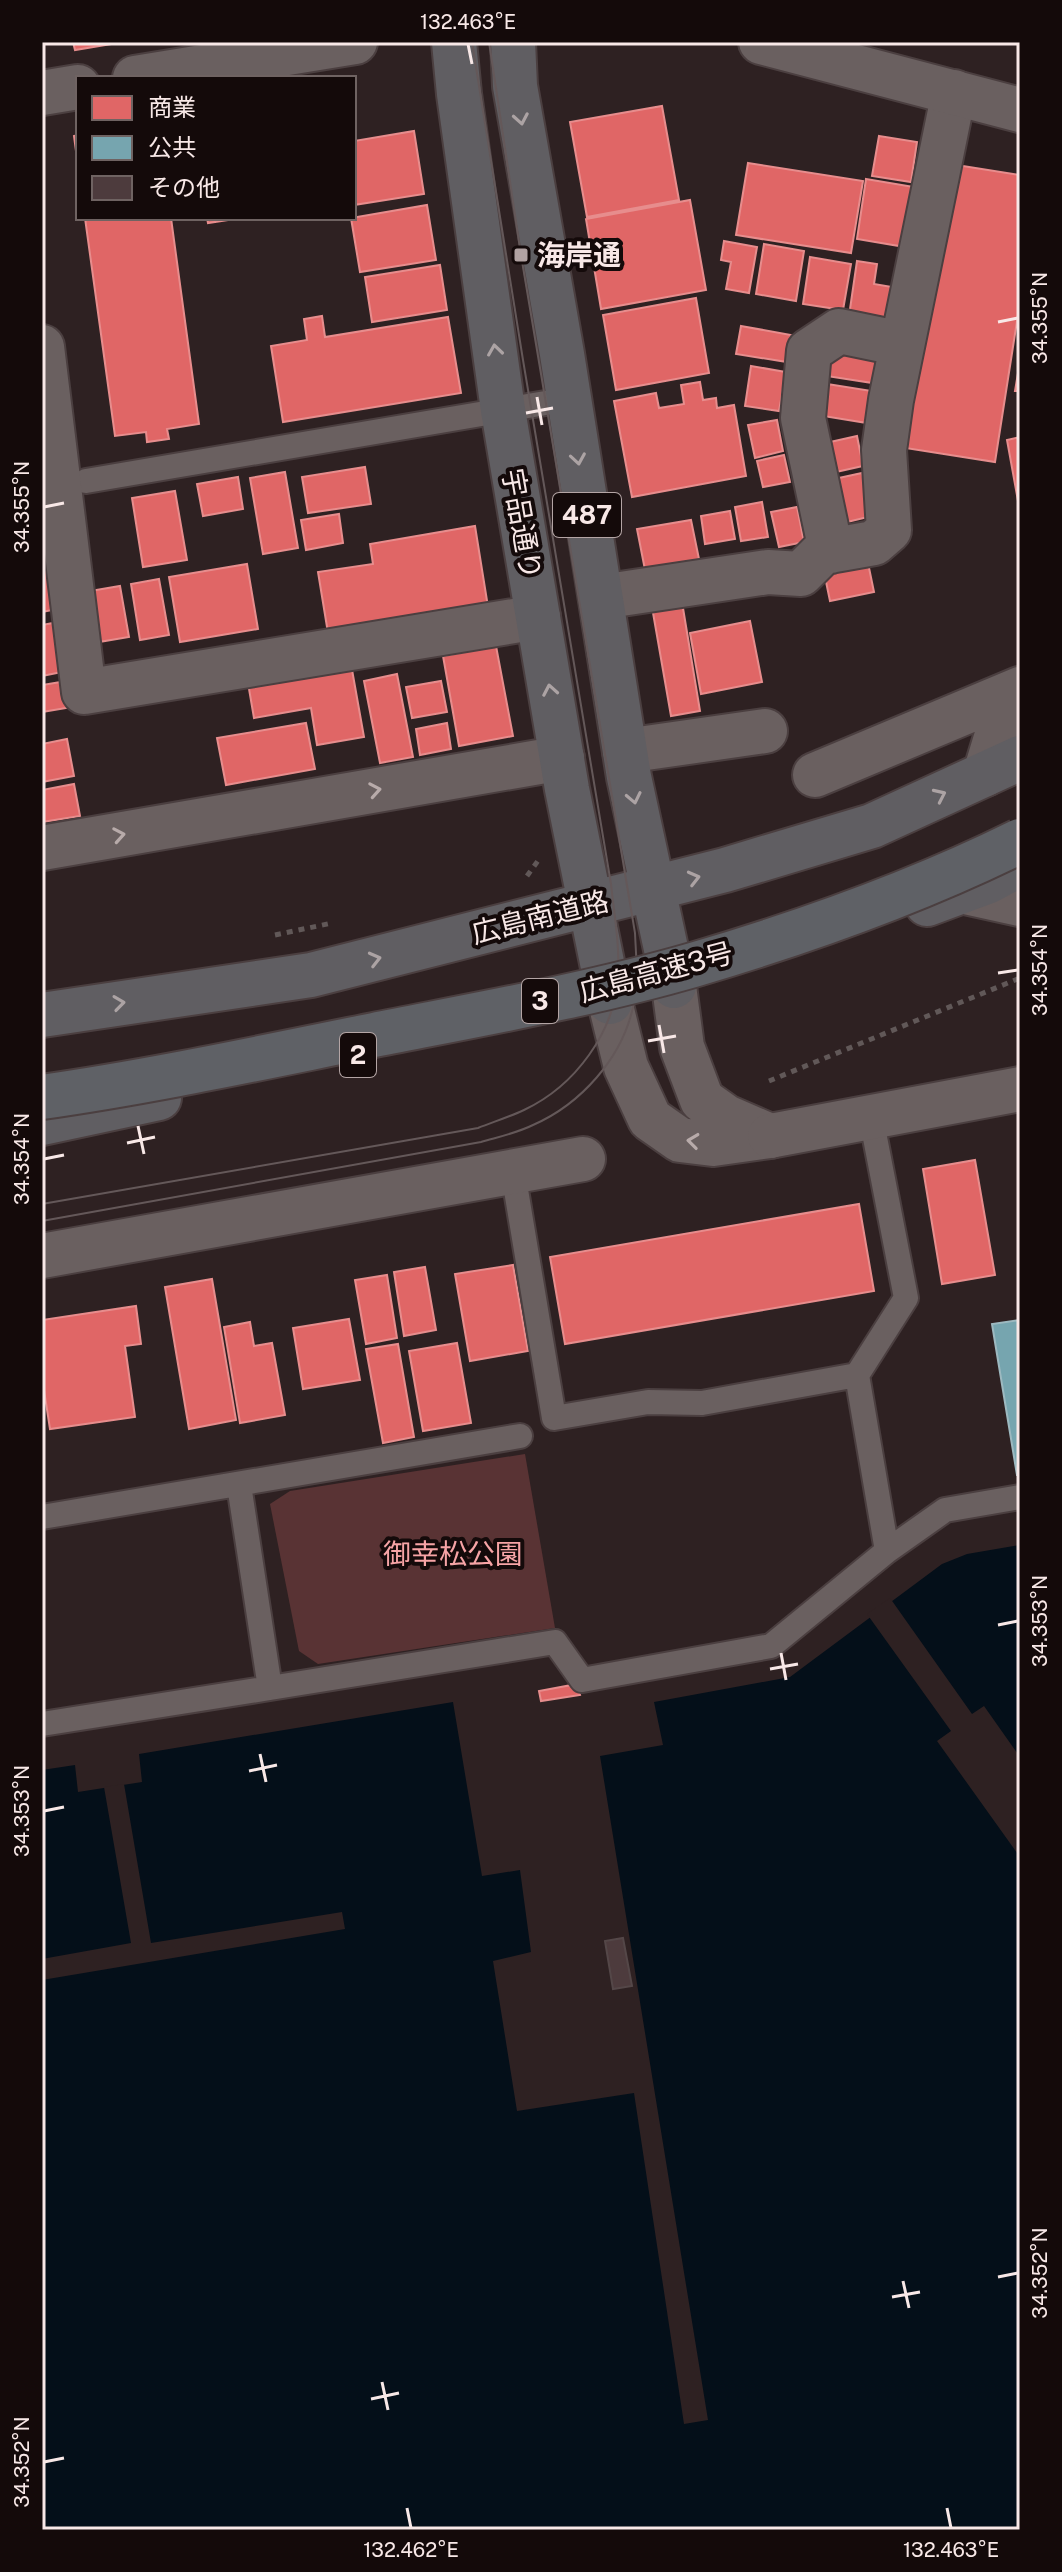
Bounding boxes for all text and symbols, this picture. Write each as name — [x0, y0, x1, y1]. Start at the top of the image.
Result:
text: 132.463°E — [420, 10, 516, 34]
legend — [76, 76, 356, 220]
text: 商業 — [148, 93, 196, 121]
one-way arrow — [511, 113, 528, 126]
text: 公共 — [148, 133, 196, 161]
text: その他 — [148, 173, 220, 201]
place label: 海岸通 — [537, 238, 621, 271]
marker: 海岸通 — [512, 246, 530, 264]
text: 34.355°N — [1028, 272, 1052, 364]
one-way arrow — [487, 343, 504, 357]
one-way arrow — [569, 452, 586, 465]
text: 34.355°N — [10, 461, 34, 553]
street label: 宇品通り — [497, 466, 548, 582]
road number: 487 — [553, 493, 621, 537]
one-way arrow — [543, 683, 560, 697]
one-way arrow — [368, 783, 382, 800]
one-way arrow — [931, 789, 946, 805]
one-way arrow — [625, 791, 642, 804]
one-way arrow — [112, 827, 126, 844]
one-way arrow — [687, 871, 700, 888]
street label: 広島南道路 — [468, 884, 612, 949]
text: 34.354°N — [1028, 924, 1052, 1016]
street label: 広島高速3号 — [575, 935, 736, 1008]
one-way arrow — [368, 951, 382, 968]
road number: 3 — [522, 979, 558, 1023]
one-way arrow — [112, 995, 126, 1012]
road number: 2 — [340, 1033, 376, 1077]
text: 34.354°N — [10, 1113, 34, 1205]
one-way arrow — [686, 1133, 700, 1150]
park label: 御幸松公園 — [383, 1537, 523, 1570]
text: 34.353°N — [1028, 1575, 1052, 1667]
text: 34.353°N — [10, 1765, 34, 1857]
text: 34.352°N — [1028, 2227, 1052, 2319]
text: 34.352°N — [10, 2416, 34, 2508]
text: 132.462°E — [363, 2538, 459, 2562]
text: 132.463°E — [903, 2538, 999, 2562]

